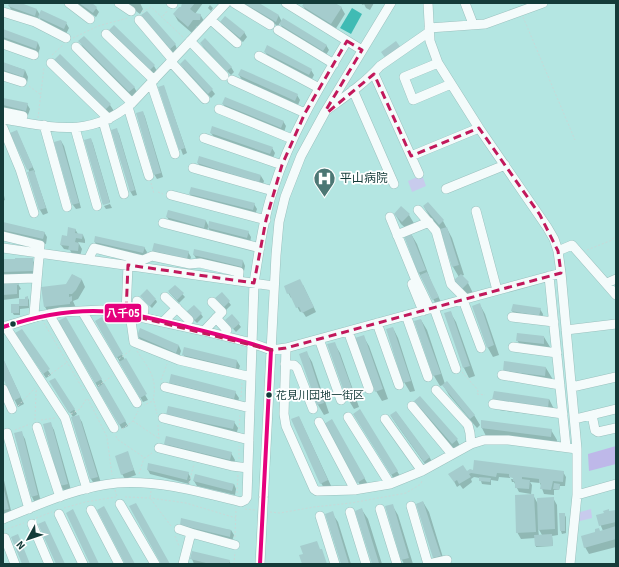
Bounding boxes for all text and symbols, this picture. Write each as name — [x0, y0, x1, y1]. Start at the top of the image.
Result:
hospital icon: 平山病院 — [312, 165, 338, 198]
place label: 平山病院 — [340, 170, 388, 187]
line badge: 八千05 — [104, 303, 142, 323]
text: 八千05 — [106, 306, 140, 321]
unlabelled marker — [8, 319, 18, 329]
place label: 花見川団地一街区 — [276, 388, 364, 403]
marker: 花見川団地一街区 — [264, 390, 274, 400]
north arrow — [8, 519, 48, 559]
text: N — [13, 537, 29, 553]

